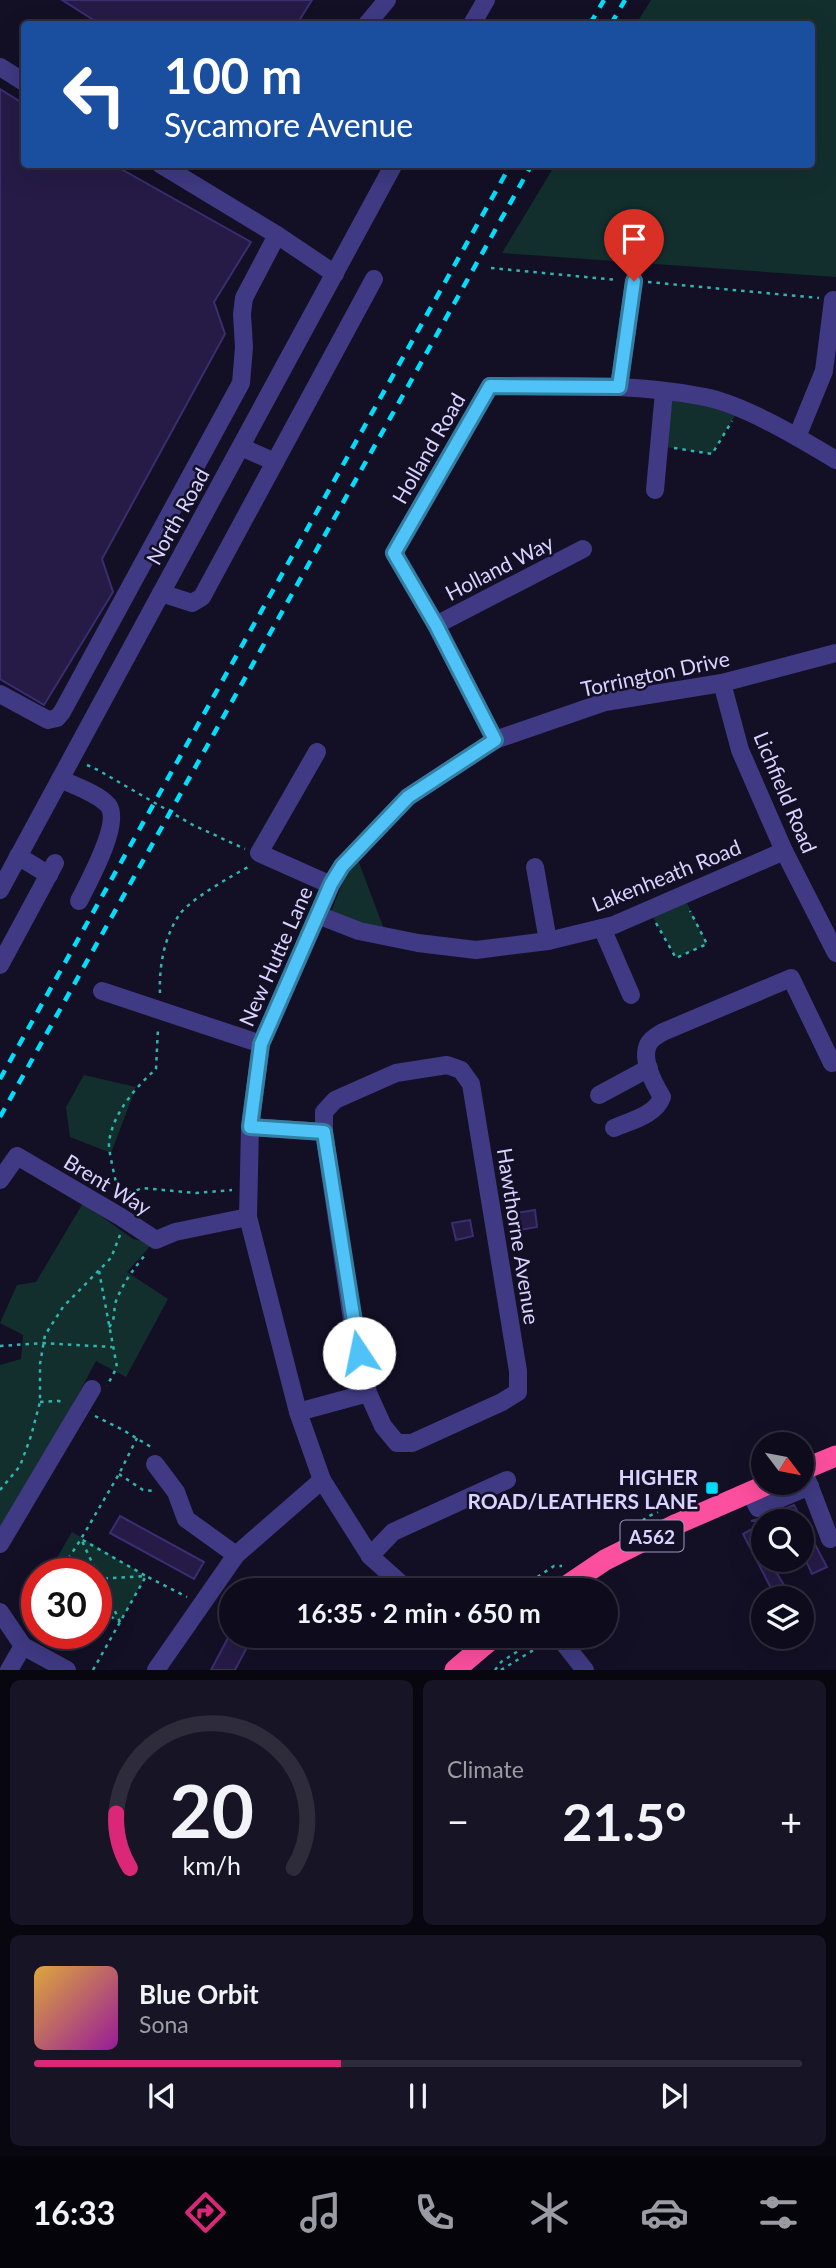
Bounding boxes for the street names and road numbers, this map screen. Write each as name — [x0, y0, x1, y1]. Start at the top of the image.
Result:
street label: Holland Road — [386, 388, 470, 508]
street label: North Road — [140, 463, 214, 569]
street label: Holland Way — [441, 529, 557, 605]
street label: Torrington Drive — [578, 645, 732, 701]
street label: Lichfield Road — [749, 728, 823, 856]
street label: Lakenheath Road — [588, 834, 744, 916]
street label: New Hutte Lane — [233, 882, 317, 1030]
street label: Hawthorne Avenue — [493, 1146, 545, 1326]
street label: Brent Way — [60, 1148, 156, 1220]
road number: A562 — [620, 1520, 684, 1552]

